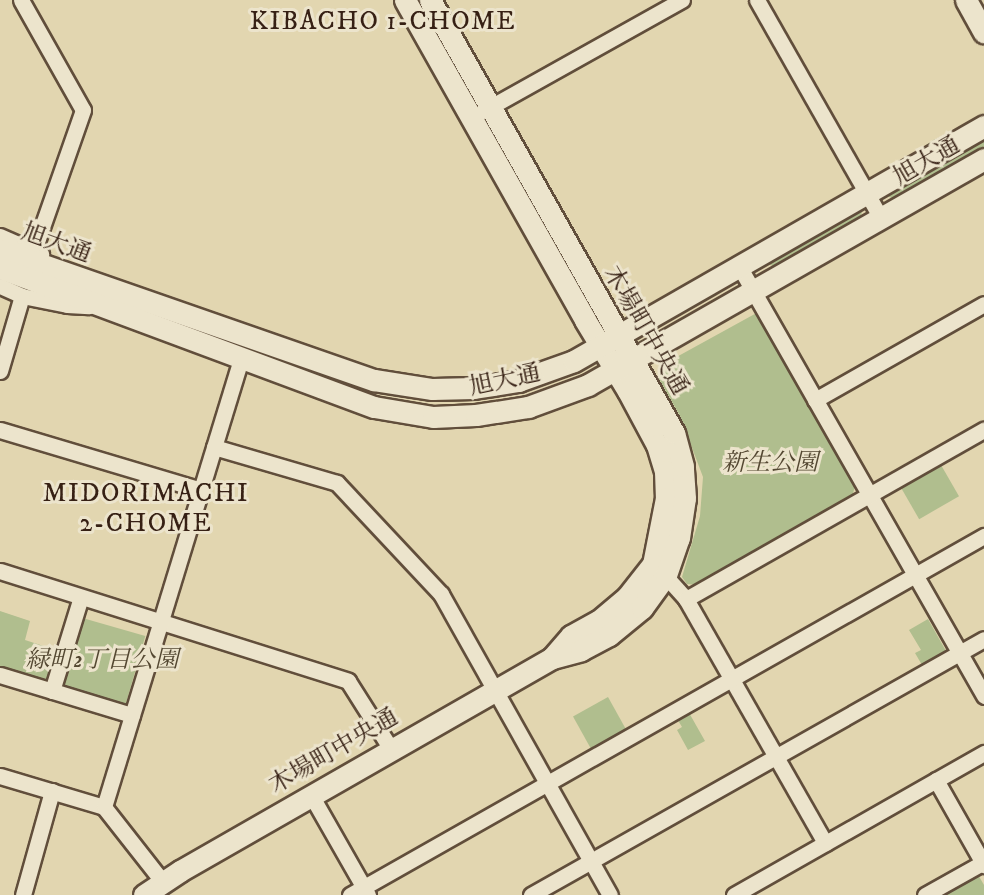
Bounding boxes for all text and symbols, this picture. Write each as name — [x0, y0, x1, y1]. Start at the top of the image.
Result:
district label: KIBACHO 1-CHOME — [250, 6, 516, 38]
street label: 旭大通 — [889, 132, 965, 192]
street label: 旭大通 — [17, 218, 95, 270]
street label: 木場町中央通 — [597, 261, 693, 401]
street label: 旭大通 — [467, 359, 543, 403]
park label: 新生公園 — [722, 450, 818, 478]
district label: MIDORIMACHI 2-CHOME — [43, 478, 249, 540]
park label: 緑町2丁目公園 — [25, 647, 179, 675]
street label: 木場町中央通 — [264, 704, 404, 800]

